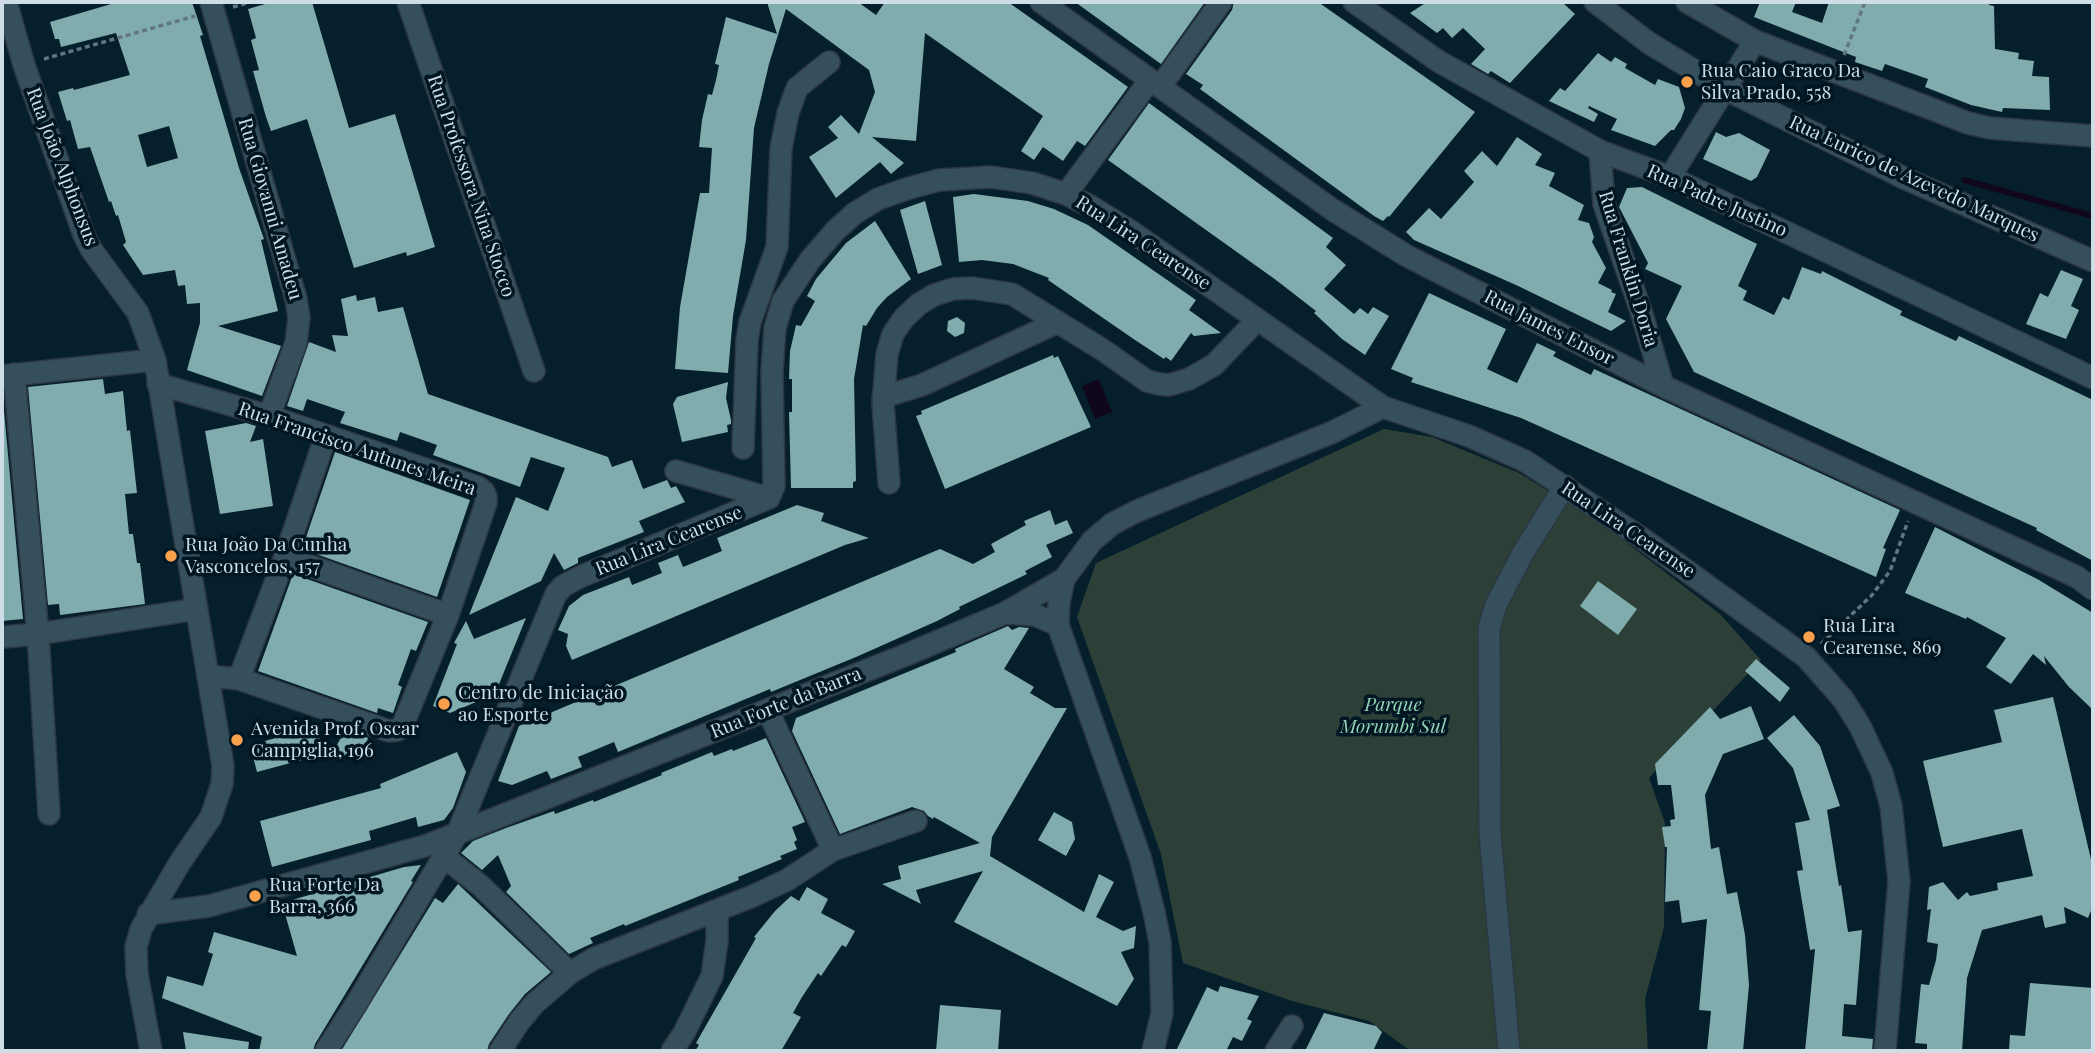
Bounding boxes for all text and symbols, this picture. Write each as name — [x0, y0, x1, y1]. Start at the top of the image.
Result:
place label: Rua Caio Graco Da Silva Prado, 558 — [1701, 60, 1861, 104]
street label: Rua Professora Nina Stocco — [422, 72, 520, 300]
marker: Rua Caio Graco Da Silva Prado, 558 — [1679, 74, 1695, 90]
street label: Rua João Alphonsus — [21, 85, 103, 249]
street label: Rua Eurico de Azevedo Marques — [1785, 111, 2043, 247]
street label: Rua Giovanni Amadeu — [233, 115, 307, 303]
street label: Rua Padre Justino — [1643, 160, 1791, 242]
street label: Rua Franklin Doria — [1593, 188, 1663, 350]
street label: Rua Lira Cearense — [1071, 191, 1215, 295]
street label: Rua James Ensor — [1480, 285, 1618, 371]
street label: Rua Francisco Antunes Meira — [235, 398, 479, 500]
street label: Rua Lira Cearense — [1557, 477, 1699, 583]
street label: Rua Lira Cearense — [592, 501, 746, 581]
place label: Rua João Da Cunha Vasconcelos, 157 — [185, 534, 347, 578]
marker: Rua João Da Cunha Vasconcelos, 157 — [163, 548, 179, 564]
place label: Rua Lira Cearense, 869 — [1823, 615, 1941, 659]
marker: Rua Lira Cearense, 869 — [1801, 629, 1817, 645]
street label: Rua Forte da Barra — [707, 662, 865, 744]
place label: Centro de Iniciação ao Esporte — [458, 682, 624, 726]
park label: Parque Morumbi Sul — [1340, 694, 1446, 738]
marker: Centro de Iniciação ao Esporte — [436, 696, 452, 712]
place label: Avenida Prof. Oscar Campiglia, 196 — [251, 718, 419, 762]
marker: Avenida Prof. Oscar Campiglia, 196 — [229, 732, 245, 748]
place label: Rua Forte Da Barra, 366 — [269, 874, 380, 918]
marker: Rua Forte Da Barra, 366 — [247, 888, 263, 904]

